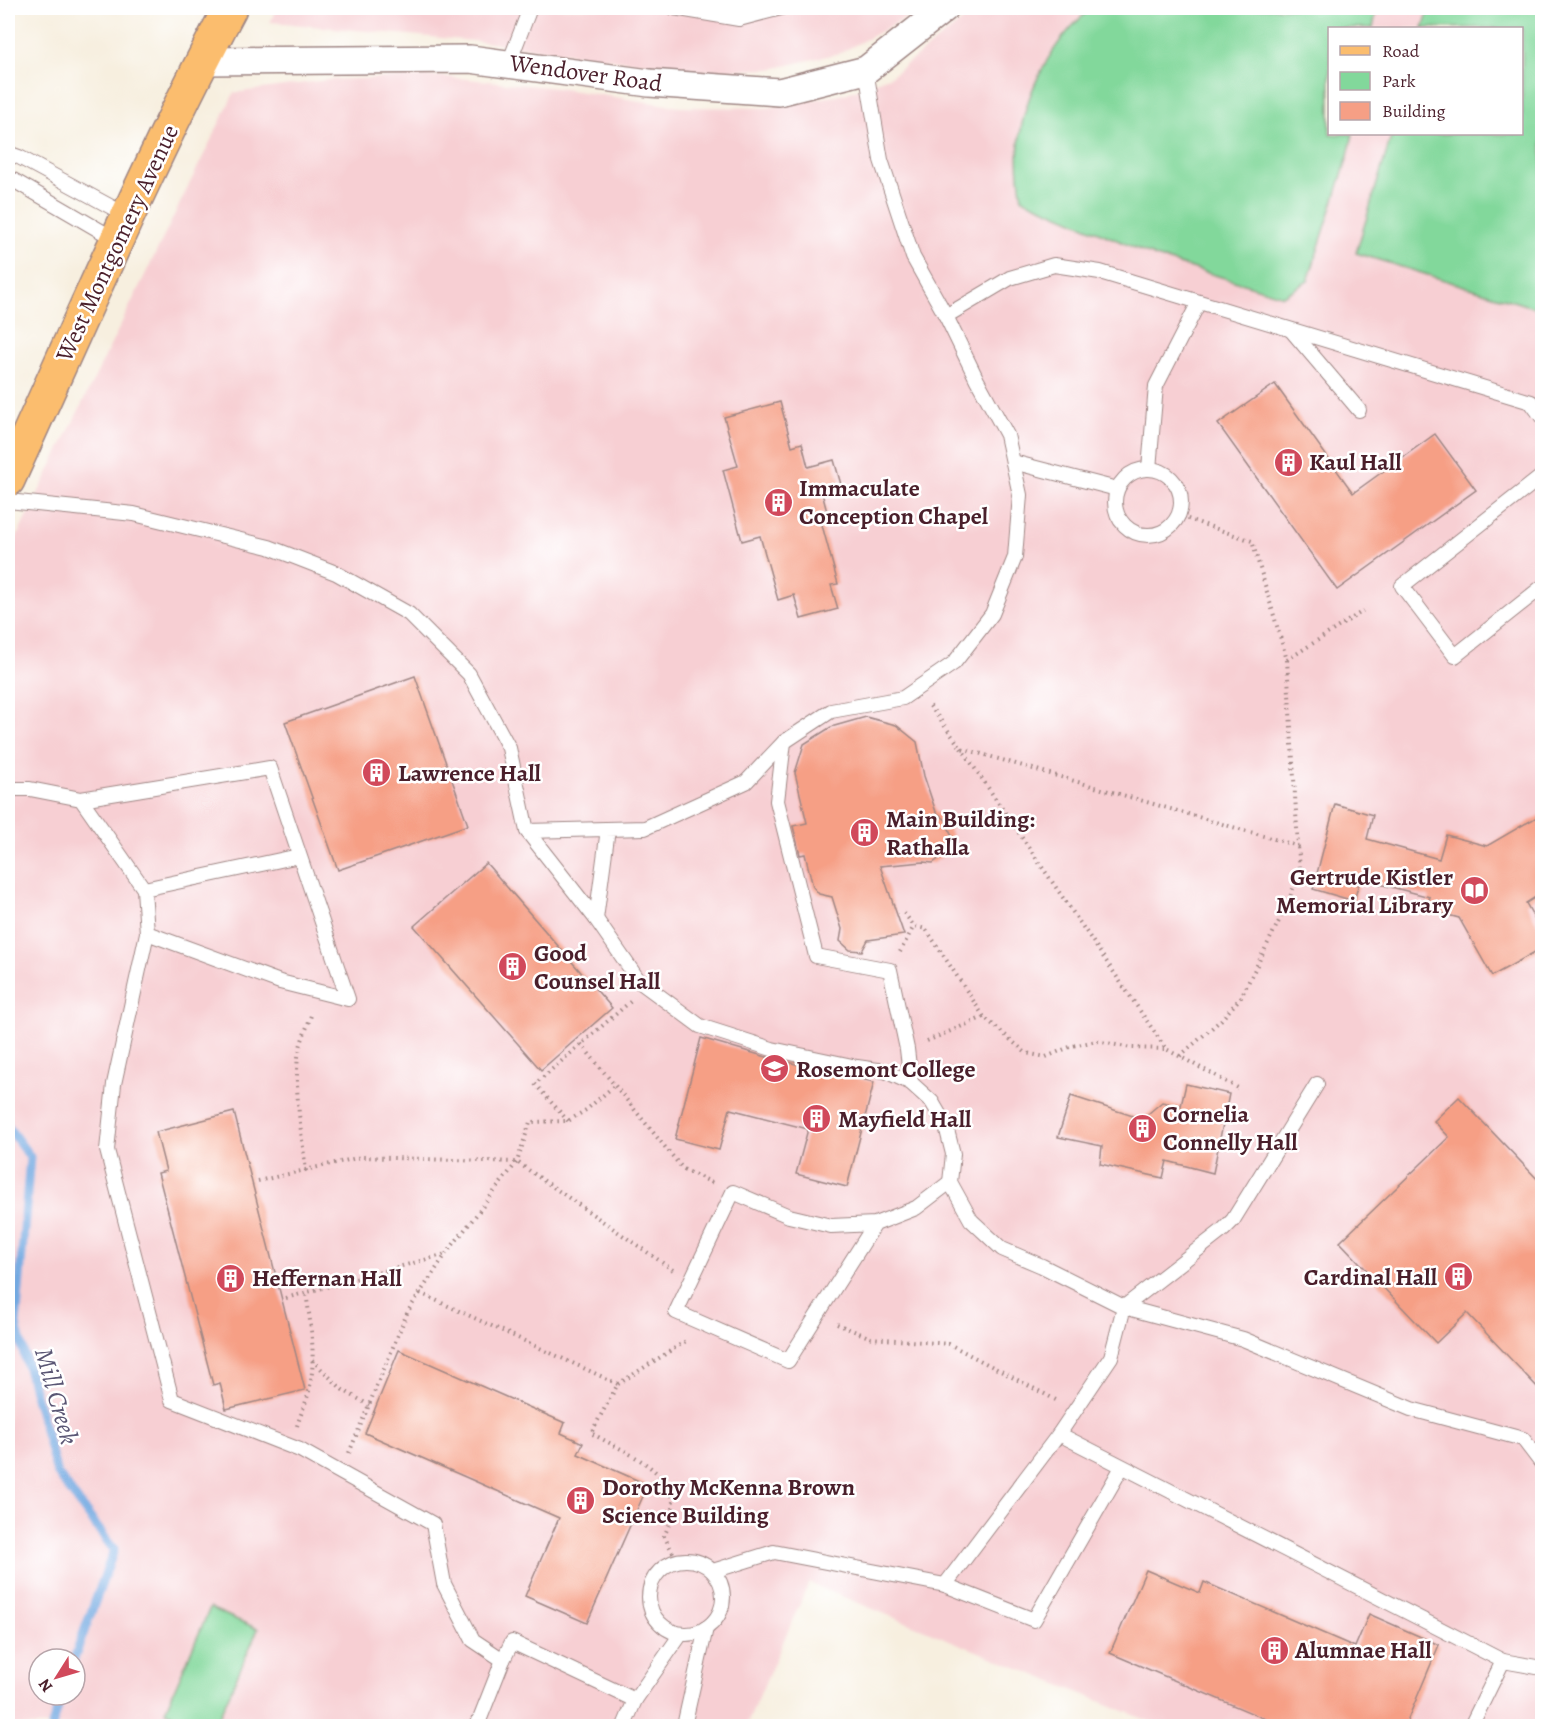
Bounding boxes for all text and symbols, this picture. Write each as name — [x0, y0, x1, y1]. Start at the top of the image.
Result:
legend — [1328, 27, 1523, 135]
text: Road — [1382, 39, 1420, 63]
street label: Wendover Road — [507, 46, 665, 100]
text: Park — [1382, 69, 1416, 93]
text: Building — [1382, 99, 1446, 123]
street label: West Montgomery Avenue — [48, 119, 186, 367]
building icon: Kaul Hall — [1272, 446, 1304, 478]
place label: Kaul Hall — [1309, 446, 1402, 478]
place label: Immaculate Conception Chapel — [799, 472, 989, 532]
building icon: Immaculate Conception Chapel — [762, 486, 794, 518]
building icon: Lawrence Hall — [361, 757, 393, 789]
place label: Lawrence Hall — [398, 757, 542, 789]
place label: Main Building: Rathalla — [886, 803, 1035, 863]
building icon: Main Building: Rathalla — [849, 817, 881, 849]
place label: Gertrude Kistler Memorial Library — [1276, 861, 1454, 921]
library icon: Gertrude Kistler Memorial Library — [1458, 875, 1490, 907]
place label: Good Counsel Hall — [534, 937, 661, 997]
building icon: Good Counsel Hall — [497, 951, 529, 983]
school or university icon: Rosemont College — [759, 1053, 791, 1085]
place label: Rosemont College — [796, 1053, 976, 1085]
place label: Cornelia Connelly Hall — [1163, 1098, 1298, 1158]
building icon: Mayfield Hall — [801, 1103, 833, 1135]
place label: Mayfield Hall — [838, 1103, 972, 1135]
building icon: Cornelia Connelly Hall — [1126, 1112, 1158, 1144]
place label: Cardinal Hall — [1304, 1261, 1438, 1293]
building icon: Cardinal Hall — [1442, 1261, 1474, 1293]
building icon: Heffernan Hall — [215, 1262, 247, 1294]
place label: Heffernan Hall — [252, 1262, 402, 1294]
water label: Mill Creek — [26, 1344, 87, 1449]
place label: Dorothy McKenna Brown Science Building — [602, 1471, 856, 1531]
building icon: Dorothy McKenna Brown Science Building — [565, 1485, 597, 1517]
building icon: Alumnae Hall — [1258, 1634, 1290, 1666]
place label: Alumnae Hall — [1294, 1634, 1432, 1666]
north arrow — [27, 1647, 87, 1707]
text: N — [33, 1674, 58, 1697]

